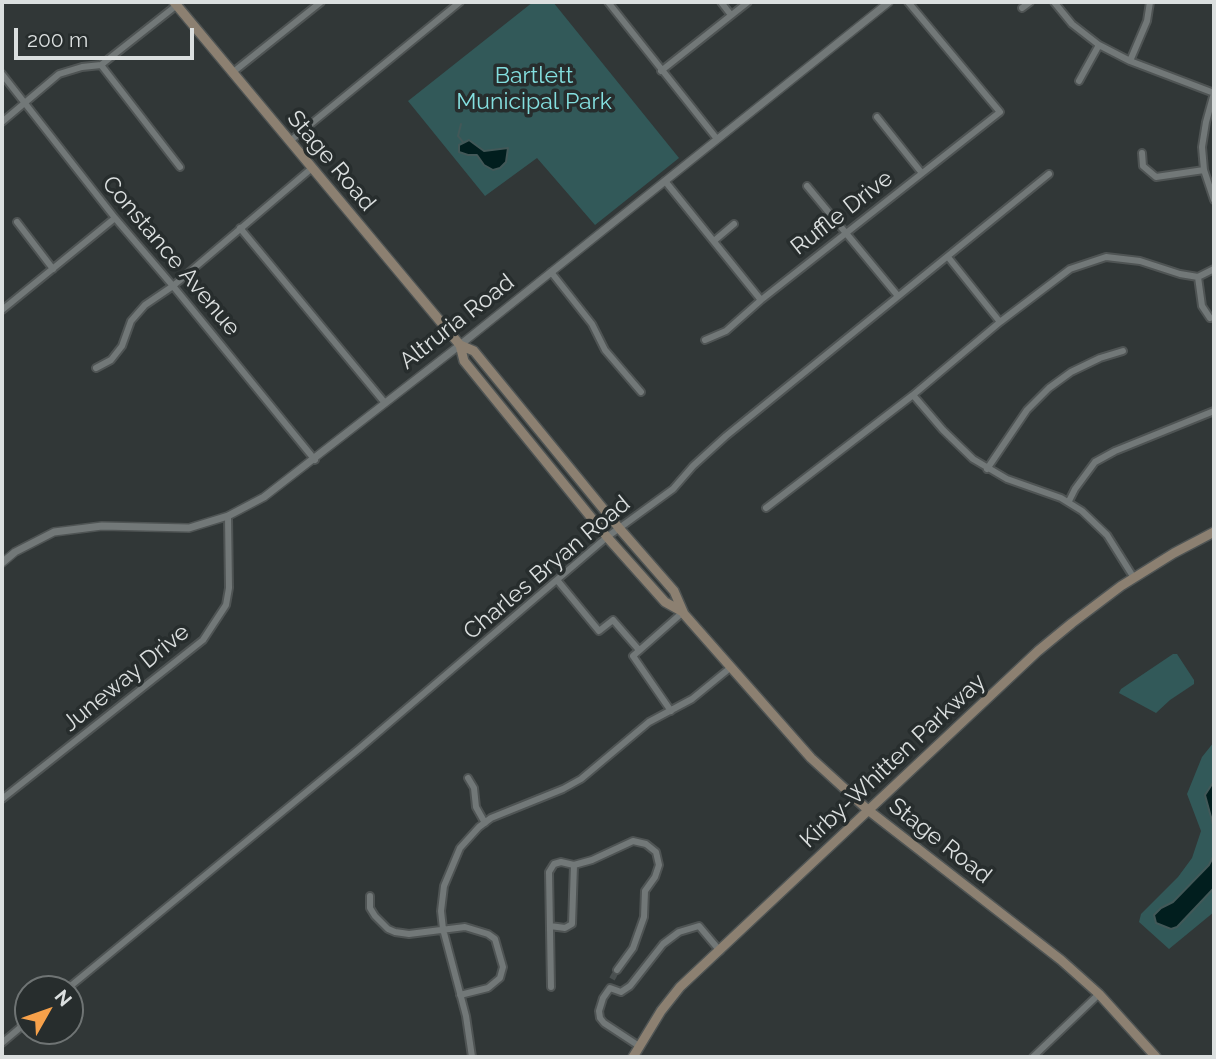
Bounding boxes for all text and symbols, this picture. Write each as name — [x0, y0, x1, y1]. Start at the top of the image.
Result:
scale bar — [18, 14, 198, 58]
text: 200 m — [27, 27, 88, 52]
park label: Bartlett Municipal Park — [456, 62, 612, 116]
street label: Stage Road — [281, 105, 381, 217]
street label: Ruffle Drive — [786, 165, 898, 261]
street label: Constance Avenue — [96, 170, 246, 342]
street label: Altruria Road — [394, 269, 520, 375]
street label: Charles Bryan Road — [458, 490, 636, 646]
street label: Juneway Drive — [57, 619, 195, 737]
street label: Kirby-Whitten Parkway — [795, 668, 991, 854]
street label: Stage Road — [883, 792, 997, 890]
north arrow — [14, 975, 84, 1045]
text: N — [50, 985, 77, 1010]

